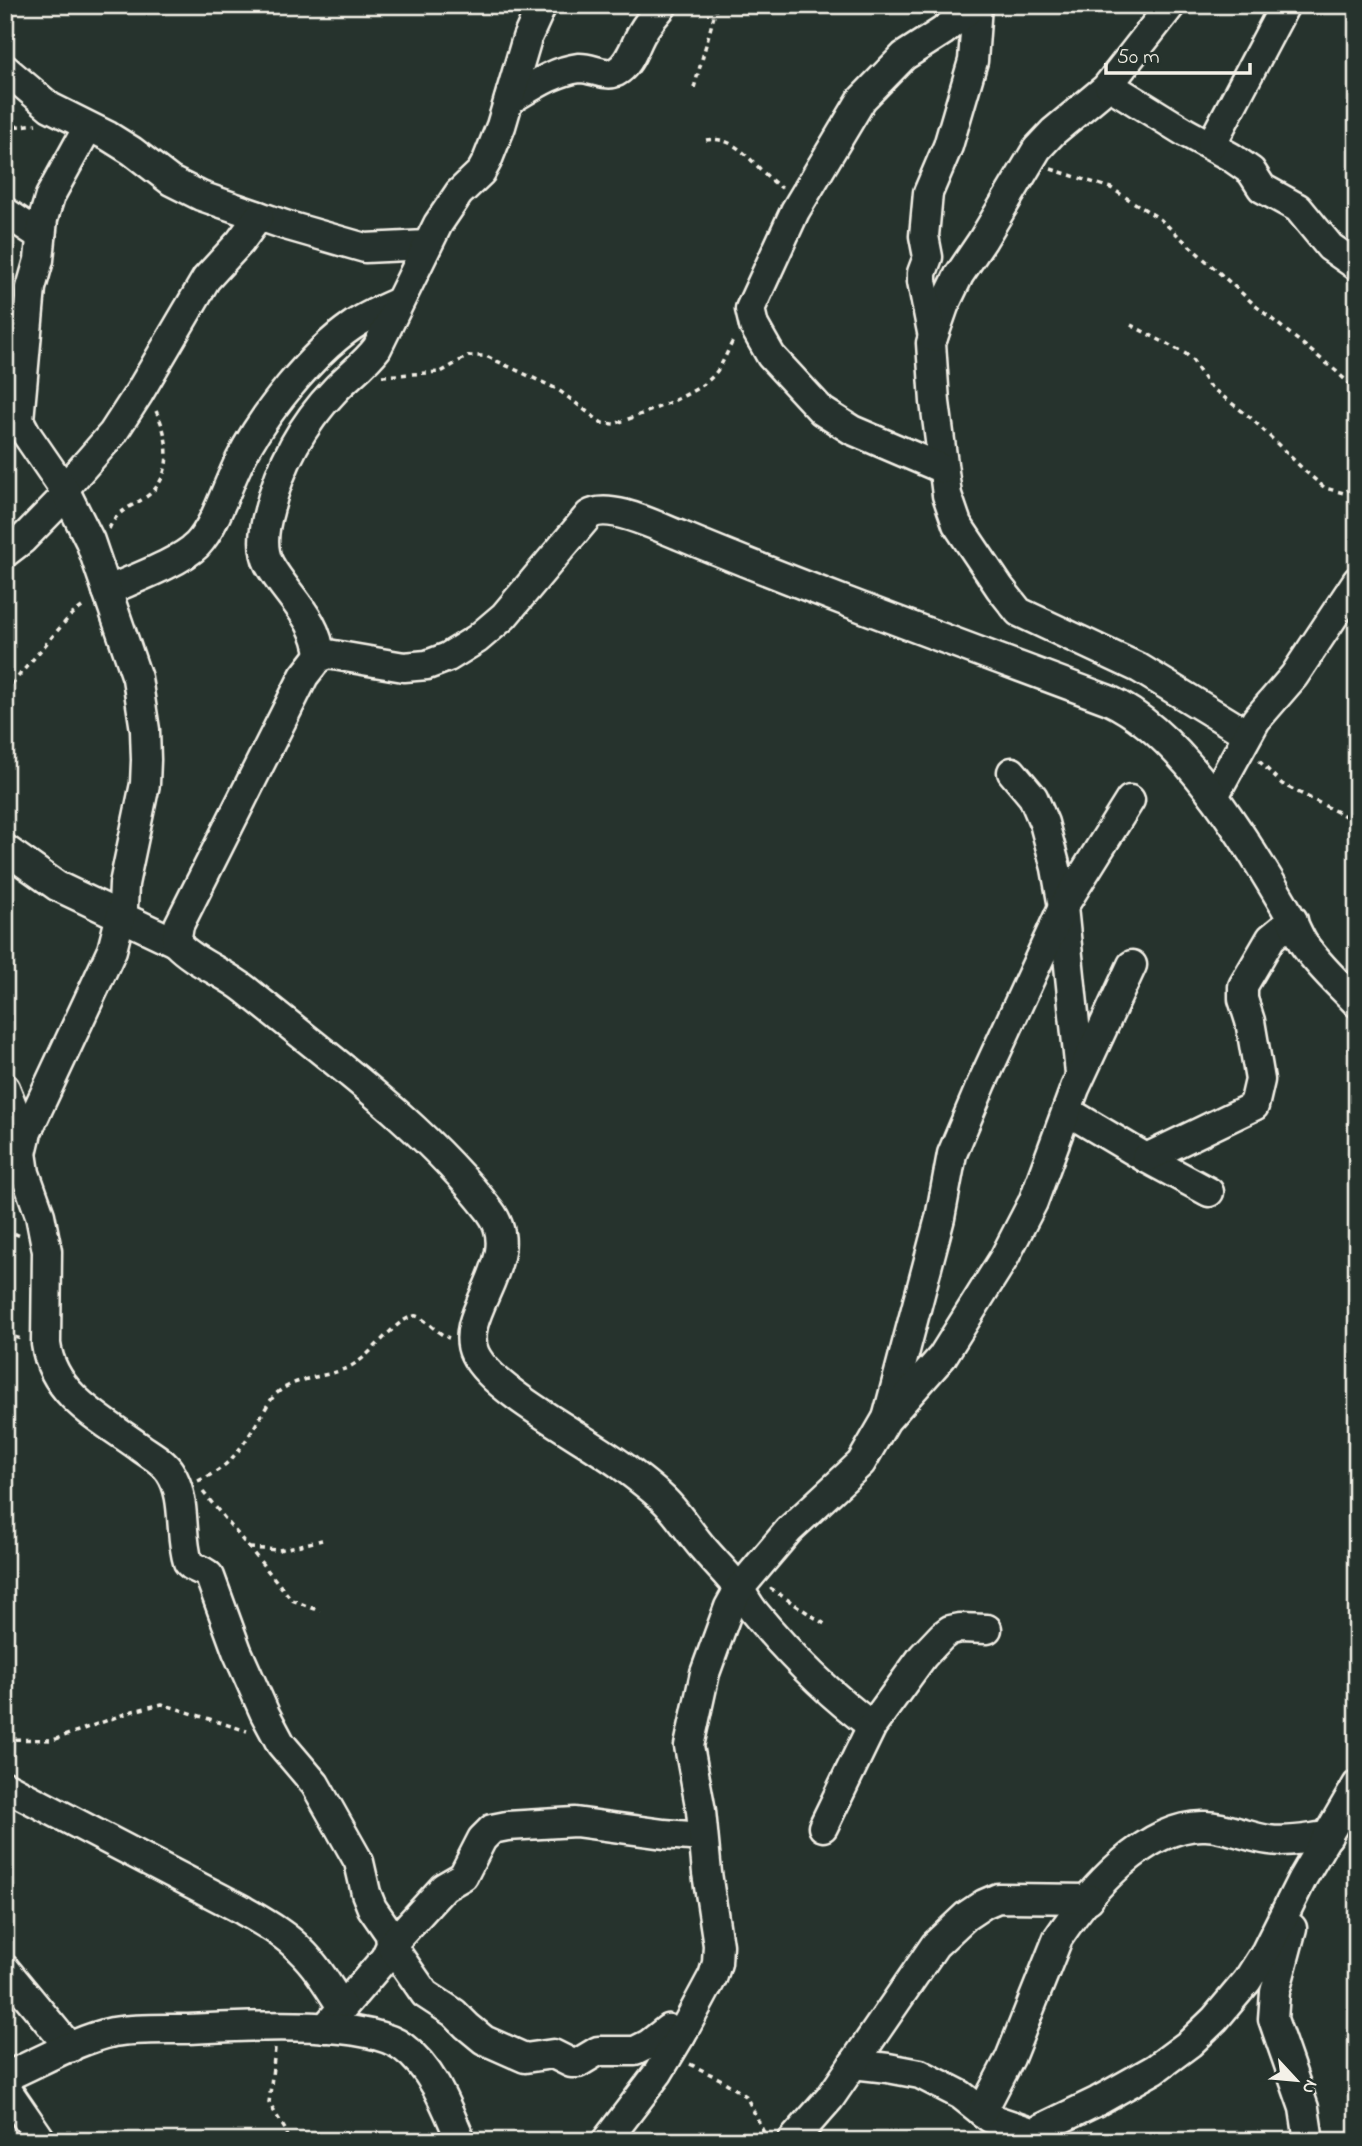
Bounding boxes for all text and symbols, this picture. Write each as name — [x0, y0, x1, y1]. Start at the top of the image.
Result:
scale bar — [1106, 32, 1250, 76]
text: 50 m — [1117, 43, 1160, 73]
north arrow — [1260, 2044, 1330, 2114]
text: N — [1294, 2075, 1324, 2098]

